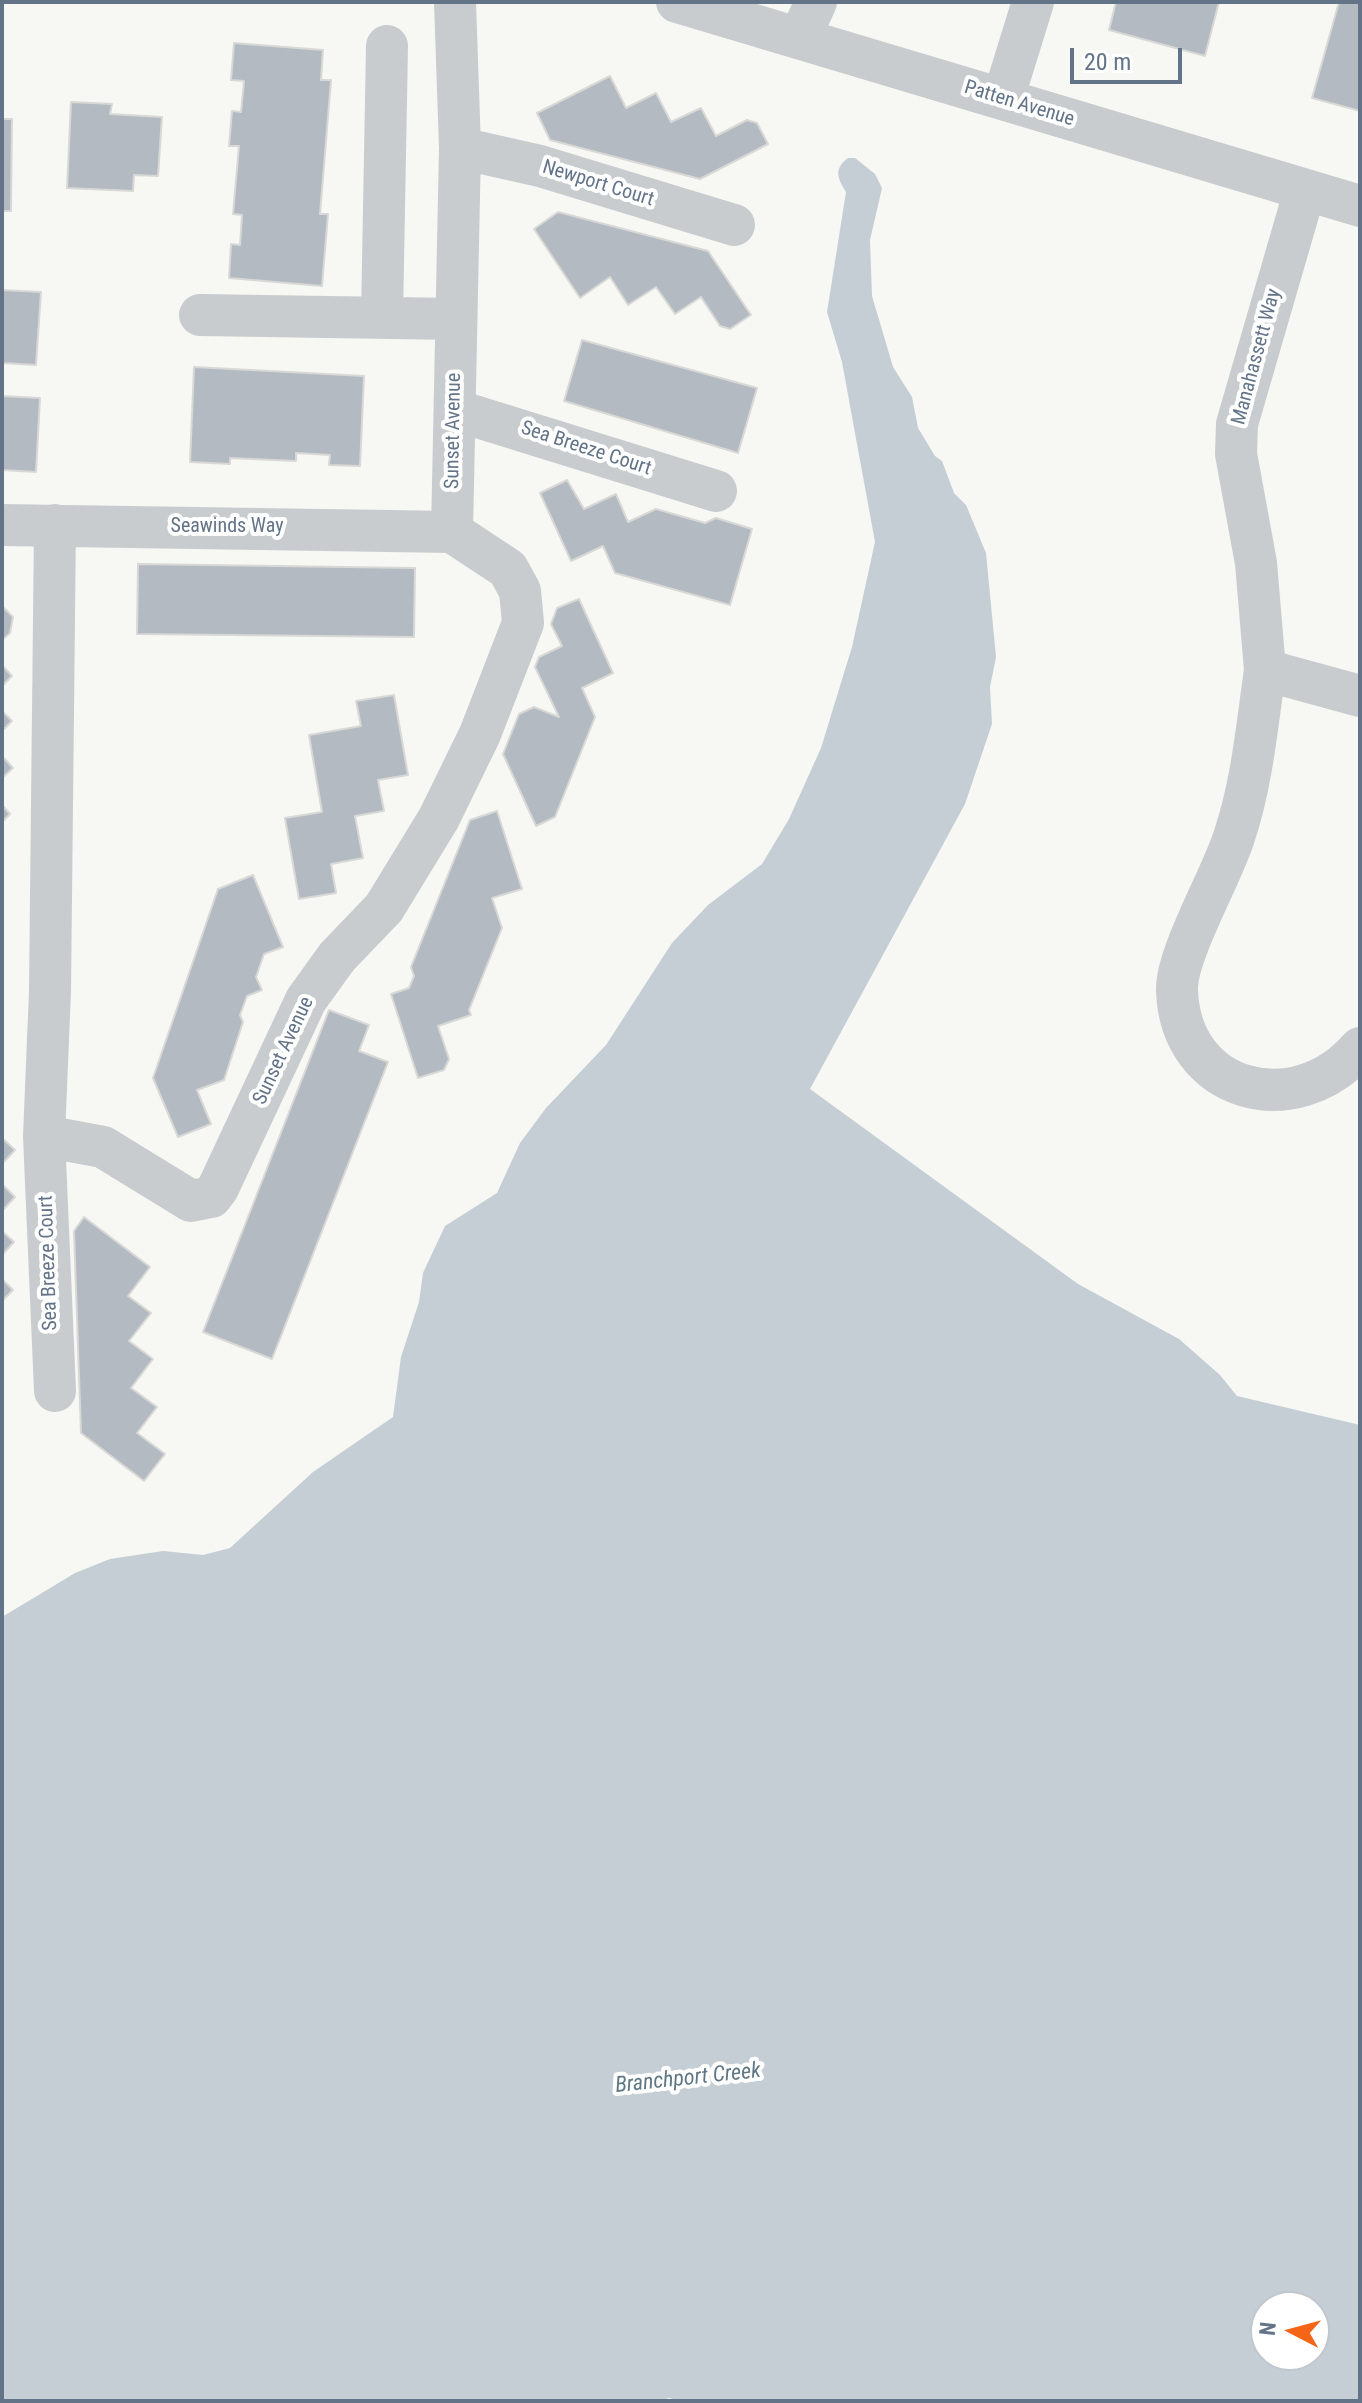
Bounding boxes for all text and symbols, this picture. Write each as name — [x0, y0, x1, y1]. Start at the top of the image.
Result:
scale bar — [1074, 32, 1186, 82]
text: 20 m — [1084, 48, 1131, 76]
street label: Patten Avenue — [961, 76, 1077, 132]
street label: Newport Court — [539, 156, 657, 212]
street label: Manahassett Way — [1227, 286, 1287, 428]
street label: Sunset Avenue — [441, 373, 467, 489]
street label: Sea Breeze Court — [518, 417, 654, 481]
street label: Seawinds Way — [171, 515, 283, 539]
street label: Sunset Avenue — [249, 993, 319, 1109]
street label: Sea Breeze Court — [35, 1195, 63, 1331]
water label: Branchport Creek — [614, 2058, 762, 2100]
north arrow — [1250, 2291, 1330, 2371]
text: N — [1254, 2321, 1281, 2337]

